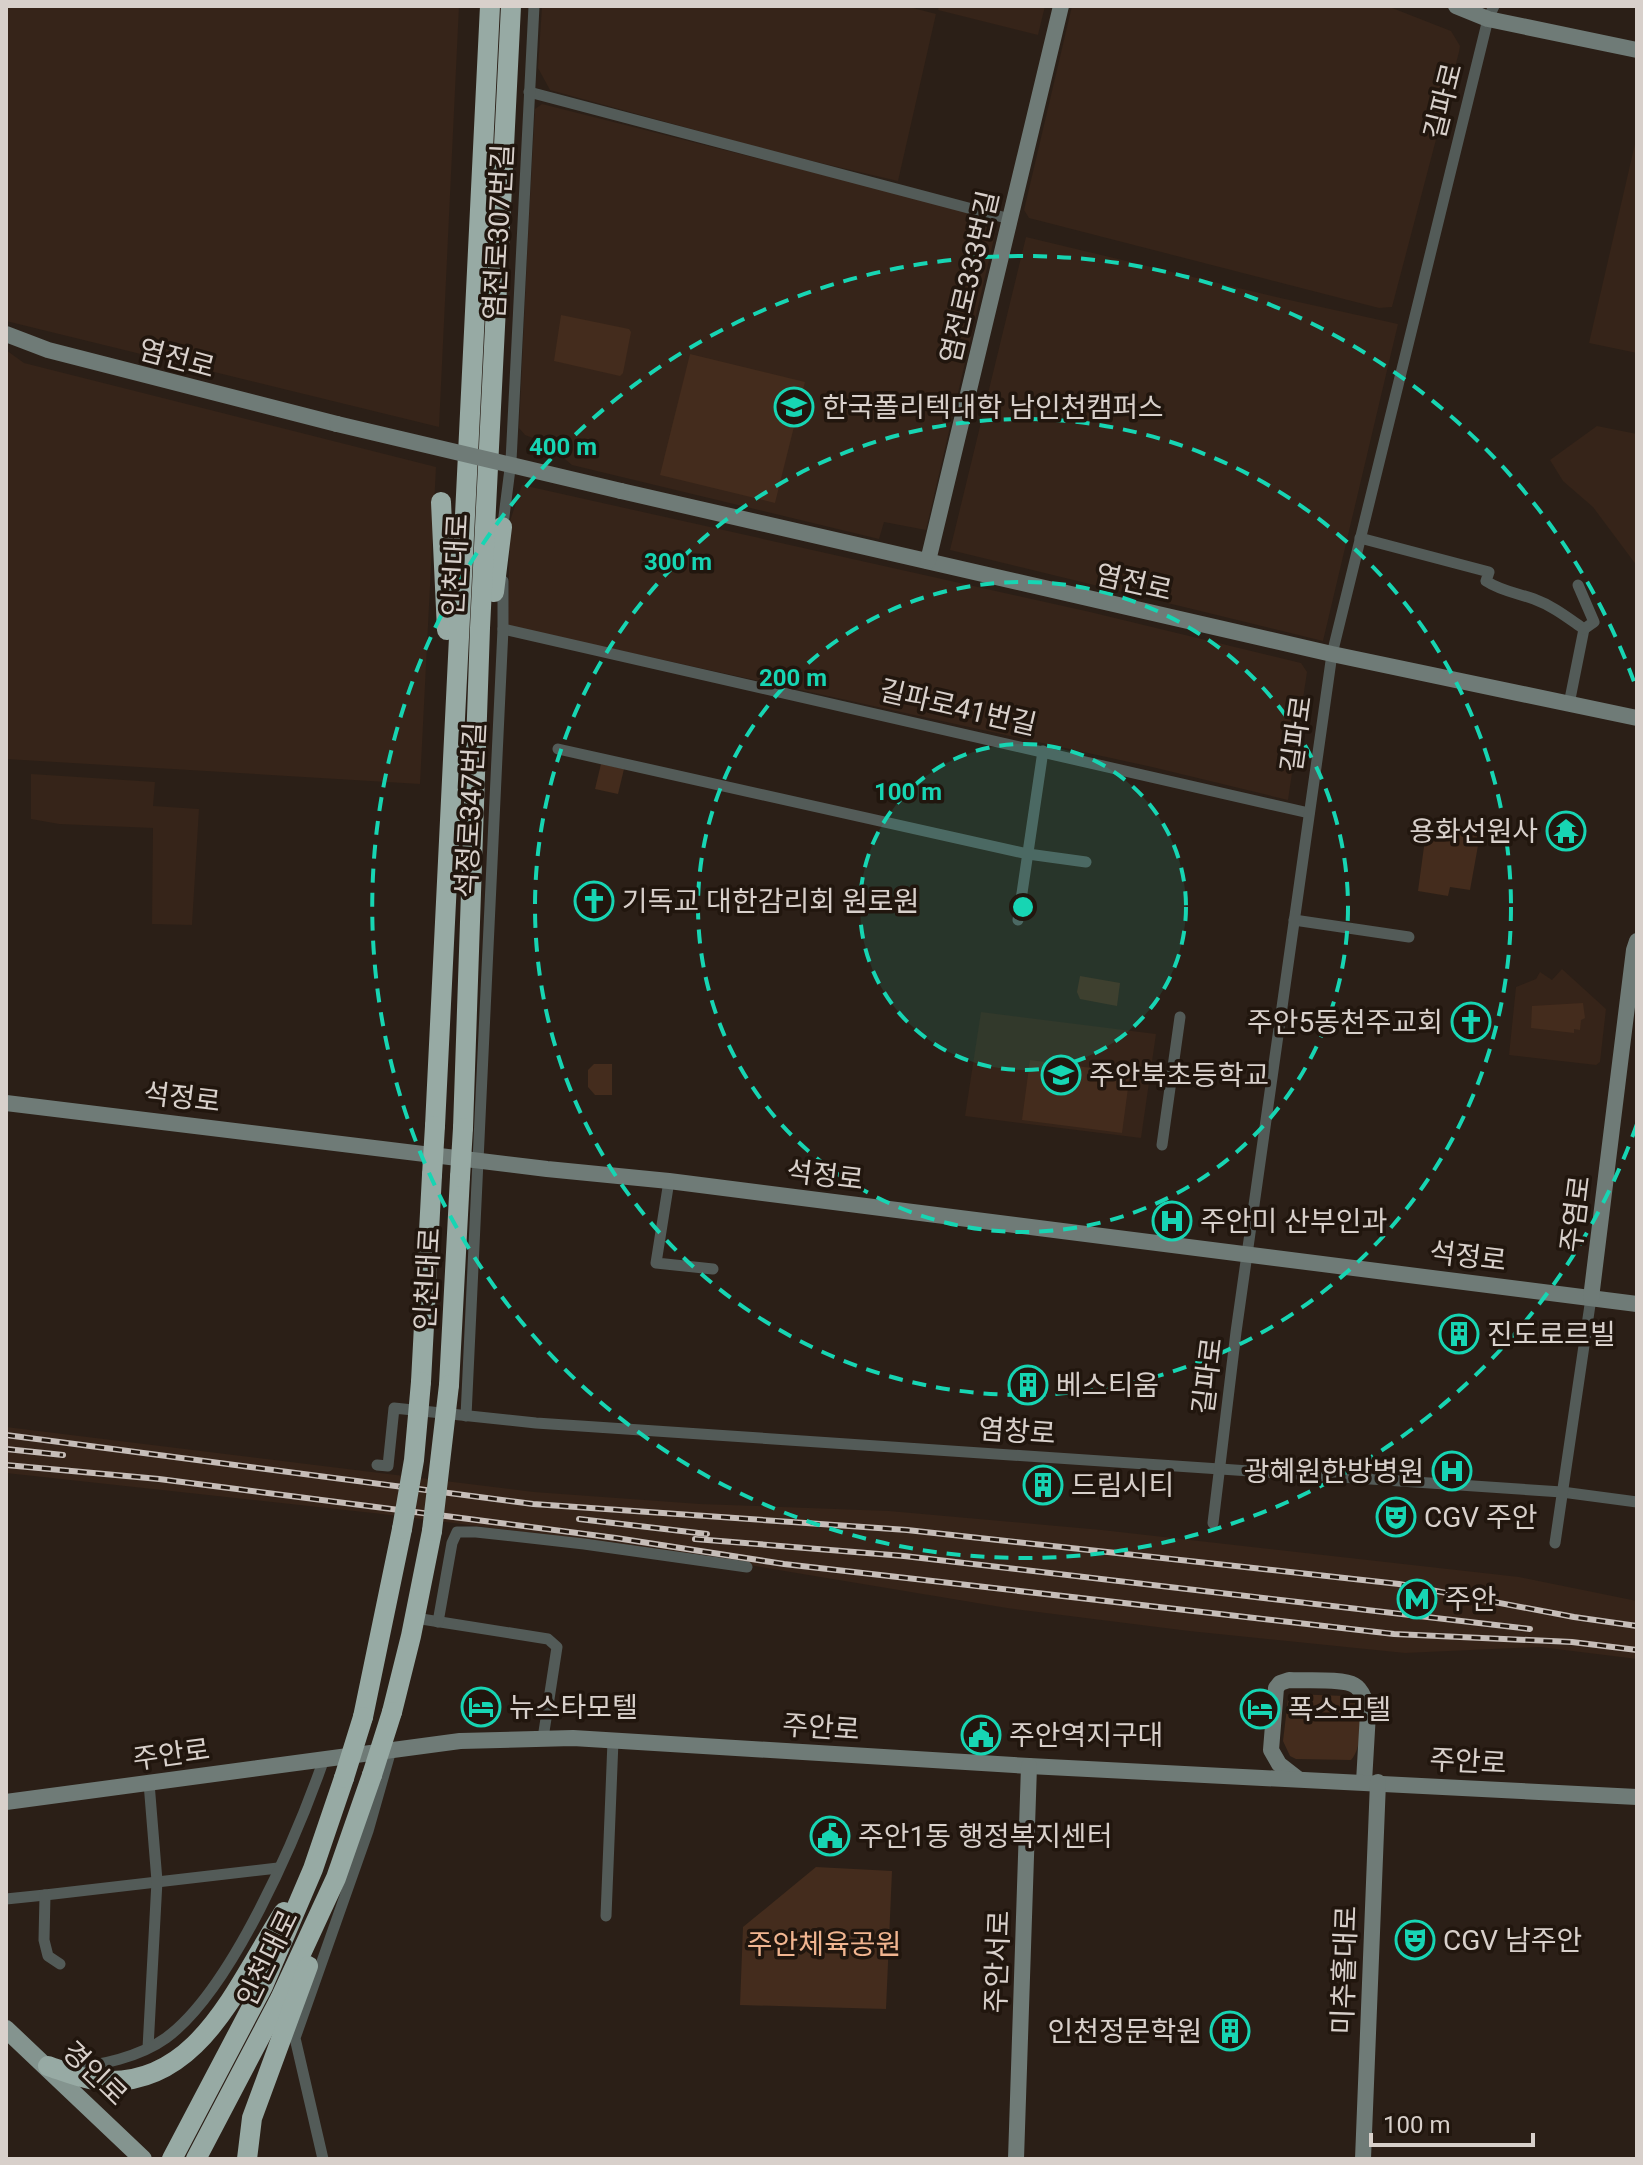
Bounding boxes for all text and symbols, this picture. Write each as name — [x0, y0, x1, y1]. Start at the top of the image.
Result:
street label: 길파로 — [1418, 60, 1469, 143]
street label: 염전로307번길 — [477, 143, 520, 321]
street label: 염전로333번길 — [934, 188, 1005, 367]
street label: 염전로 — [135, 333, 218, 384]
school or university icon: 한국폴리텍대학 남인천캠퍼스 — [773, 386, 815, 428]
place label: 한국폴리텍대학 남인천캠퍼스 — [822, 391, 1164, 424]
text: 400 m — [529, 433, 597, 461]
street label: 인천대로 — [436, 513, 475, 617]
text: 300 m — [644, 548, 712, 576]
street label: 염전로 — [1093, 558, 1175, 607]
text: 200 m — [759, 664, 827, 692]
street label: 길파로41번길 — [876, 673, 1040, 742]
street label: 길파로 — [1275, 694, 1318, 775]
street label: 석정로347번길 — [449, 721, 492, 899]
text: 100 m — [874, 778, 942, 806]
temple icon: 용화선원사 — [1545, 810, 1587, 852]
place label: 용화선원사 — [1409, 815, 1538, 848]
church icon: 기독교 대한감리회 원로원 — [573, 880, 615, 922]
place label: 기독교 대한감리회 원로원 — [622, 885, 919, 918]
centre of rings — [1009, 893, 1037, 921]
church icon: 주안5동천주교회 — [1450, 1001, 1492, 1043]
place label: 주안5동천주교회 — [1247, 1006, 1443, 1039]
school or university icon: 주안북초등학교 — [1040, 1054, 1082, 1096]
place label: 주안북초등학교 — [1089, 1059, 1269, 1092]
street label: 석정로 — [142, 1076, 222, 1119]
street label: 석정로 — [785, 1154, 865, 1197]
street label: 주염로 — [1554, 1174, 1597, 1254]
hospital icon: 주안미 산부인과 — [1151, 1200, 1193, 1242]
place label: 주안미 산부인과 — [1200, 1205, 1387, 1238]
street label: 인천대로 — [408, 1227, 447, 1331]
street label: 석정로 — [1428, 1235, 1508, 1278]
building icon: 진도로르빌 — [1438, 1313, 1480, 1355]
place label: 진도로르빌 — [1487, 1318, 1616, 1351]
street label: 길파로 — [1186, 1336, 1229, 1416]
building icon: 베스티움 — [1007, 1364, 1049, 1406]
place label: 베스티움 — [1056, 1369, 1159, 1402]
street label: 염창로 — [977, 1412, 1057, 1451]
hospital icon: 광혜원한방병원 — [1431, 1450, 1473, 1492]
place label: 광혜원한방병원 — [1244, 1455, 1424, 1488]
building icon: 드림시티 — [1022, 1464, 1064, 1506]
place label: 드림시티 — [1071, 1469, 1174, 1502]
theatre icon: CGV 주안 — [1375, 1496, 1417, 1538]
place label: CGV 주안 — [1424, 1501, 1538, 1534]
metro station icon: 주안 — [1396, 1578, 1438, 1620]
place label: 주안 — [1445, 1583, 1497, 1616]
hotel icon: 뉴스타모텔 — [460, 1686, 502, 1728]
hotel icon: 폭스모텔 — [1239, 1688, 1281, 1730]
place label: 뉴스타모텔 — [509, 1691, 638, 1724]
place label: 폭스모텔 — [1288, 1693, 1391, 1726]
street label: 주안로 — [781, 1708, 861, 1747]
public building icon: 주안역지구대 — [960, 1714, 1002, 1756]
place label: 주안역지구대 — [1009, 1719, 1164, 1752]
street label: 주안로 — [131, 1733, 212, 1776]
street label: 주안로 — [1429, 1743, 1507, 1780]
public building icon: 주안1동 행정복지센터 — [809, 1815, 851, 1857]
place label: 주안1동 행정복지센터 — [858, 1820, 1113, 1853]
street label: 인천대로 — [230, 1905, 305, 2012]
street label: 미추홀대로 — [1326, 1905, 1363, 2035]
street label: 주안서로 — [979, 1910, 1016, 2014]
theatre icon: CGV 남주안 — [1394, 1919, 1436, 1961]
place label: CGV 남주안 — [1443, 1924, 1582, 1957]
park label: 주안체육공원 — [747, 1928, 901, 1961]
building icon: 인천정문학원 — [1209, 2010, 1251, 2052]
place label: 인천정문학원 — [1047, 2015, 1202, 2048]
street label: 경인로 — [55, 2035, 134, 2112]
scale bar — [1371, 2097, 1533, 2147]
text: 100 m — [1383, 2111, 1450, 2139]

